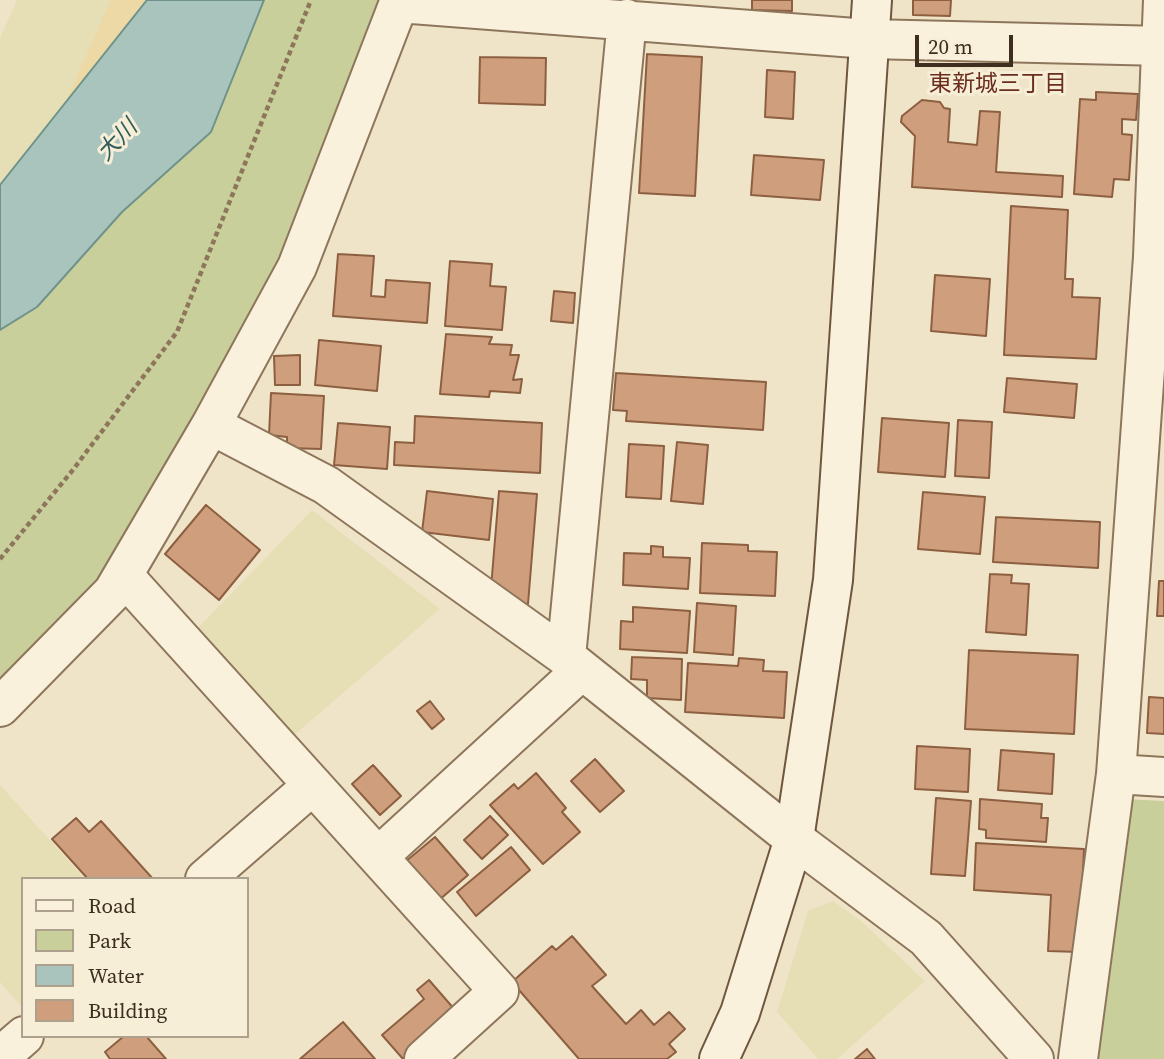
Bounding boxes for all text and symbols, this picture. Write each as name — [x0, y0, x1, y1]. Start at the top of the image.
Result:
scale bar — [919, 21, 1017, 65]
text: 20 m — [928, 32, 973, 61]
district label: 東新城三丁目 — [929, 71, 1067, 99]
water label: 大川 — [92, 115, 144, 167]
legend — [21, 877, 248, 1038]
text: Road — [88, 891, 136, 920]
text: Park — [88, 926, 131, 955]
text: Water — [88, 961, 144, 990]
text: Building — [88, 996, 167, 1025]

